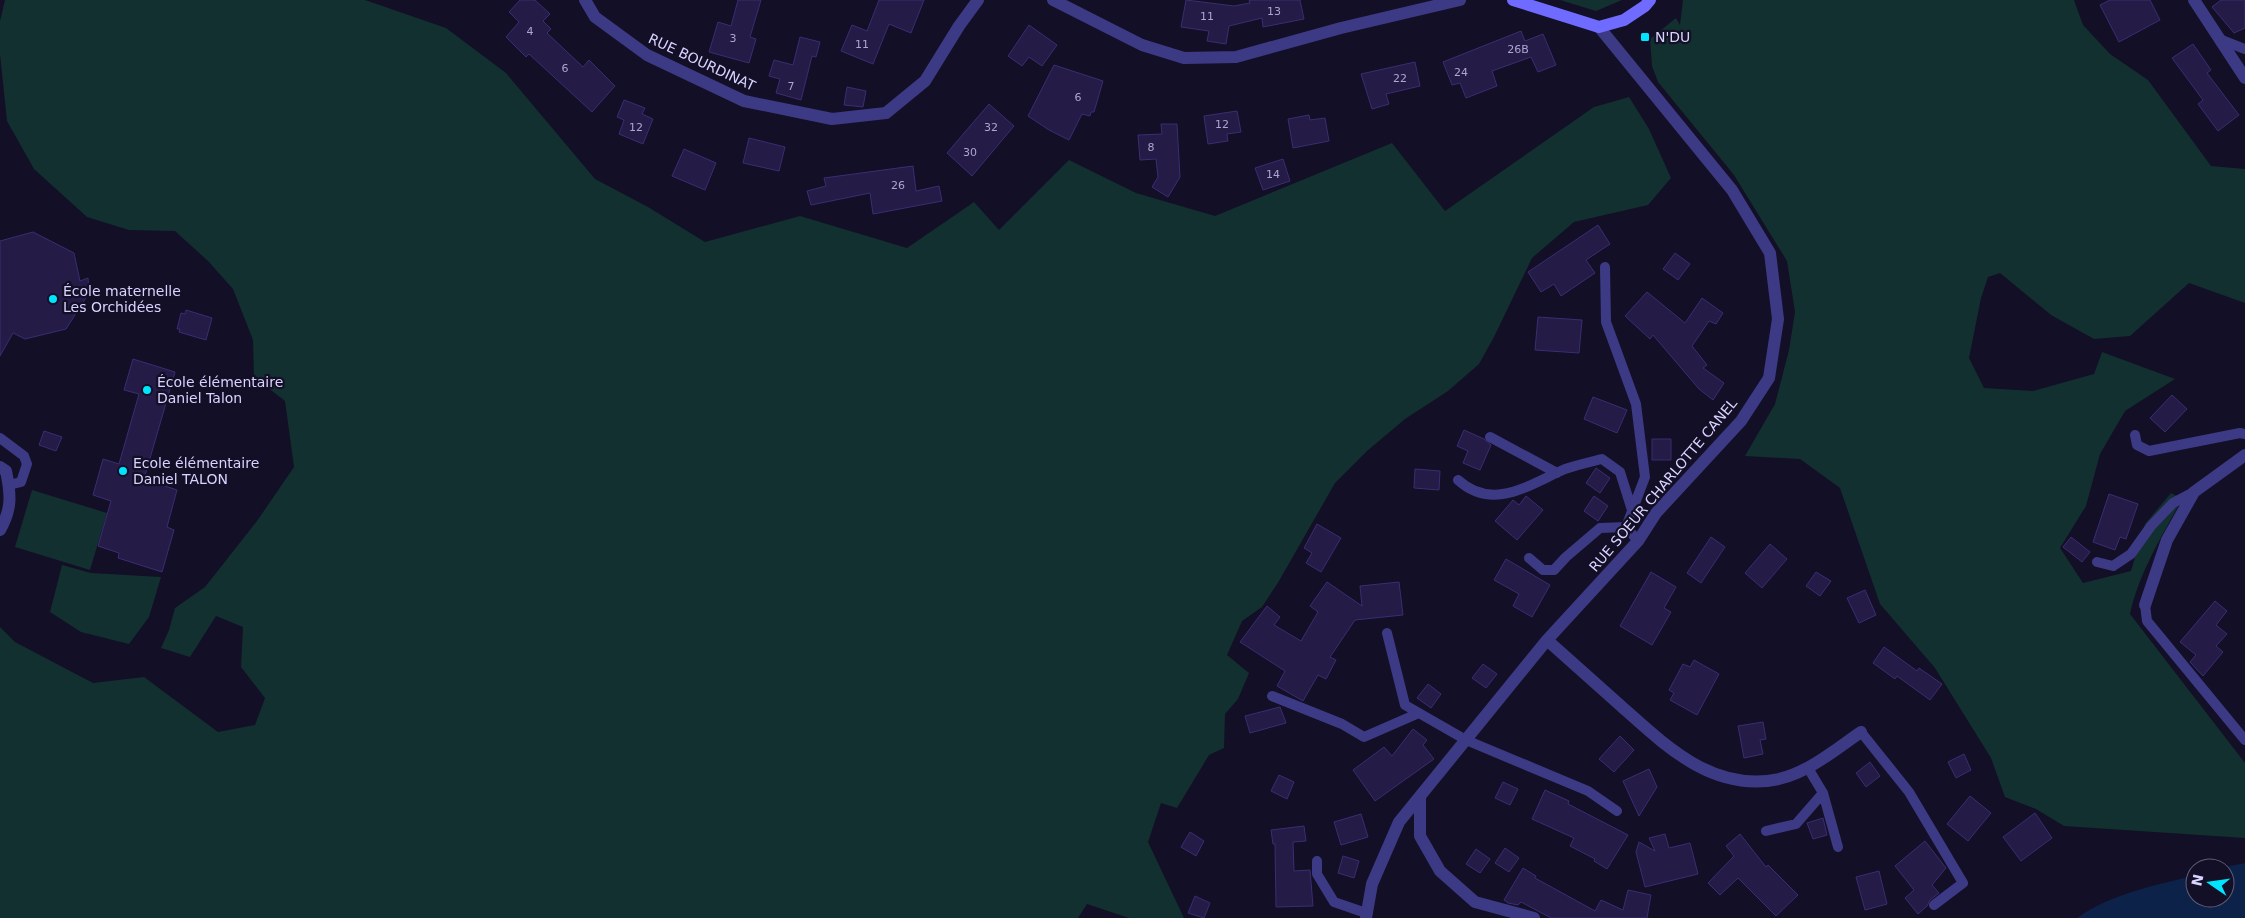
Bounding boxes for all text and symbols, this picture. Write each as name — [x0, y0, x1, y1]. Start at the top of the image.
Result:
house number: 13 — [1267, 5, 1281, 18]
house number: 11 — [1200, 10, 1214, 23]
house number: 4 — [527, 25, 534, 38]
place label: N'DU — [1655, 29, 1690, 45]
street label: RUE BOURDINAT — [646, 30, 758, 94]
marker: N'DU — [1639, 31, 1651, 43]
house number: 3 — [730, 32, 737, 45]
house number: 11 — [855, 38, 869, 51]
house number: 26B — [1507, 43, 1529, 56]
house number: 6 — [562, 62, 569, 75]
house number: 24 — [1454, 66, 1468, 79]
house number: 22 — [1393, 72, 1407, 85]
house number: 7 — [788, 80, 795, 93]
house number: 6 — [1075, 91, 1082, 104]
house number: 12 — [1215, 118, 1229, 131]
house number: 12 — [629, 121, 643, 134]
house number: 32 — [984, 121, 998, 134]
house number: 8 — [1148, 141, 1155, 154]
house number: 30 — [963, 146, 977, 159]
house number: 14 — [1266, 168, 1280, 181]
house number: 26 — [891, 179, 905, 192]
place label: École maternelle Les Orchidées — [63, 283, 181, 315]
marker: École maternelle Les Orchidées — [47, 293, 59, 305]
place label: École élémentaire Daniel Talon — [157, 374, 283, 406]
marker: École élémentaire Daniel Talon — [141, 384, 153, 396]
street label: RUE SOEUR CHARLOTTE CANEL — [1586, 395, 1740, 575]
place label: Ecole élémentaire Daniel TALON — [133, 455, 259, 487]
marker: Ecole élémentaire Daniel TALON — [117, 465, 129, 477]
north arrow — [2185, 858, 2235, 908]
text: N — [2188, 873, 2206, 888]

